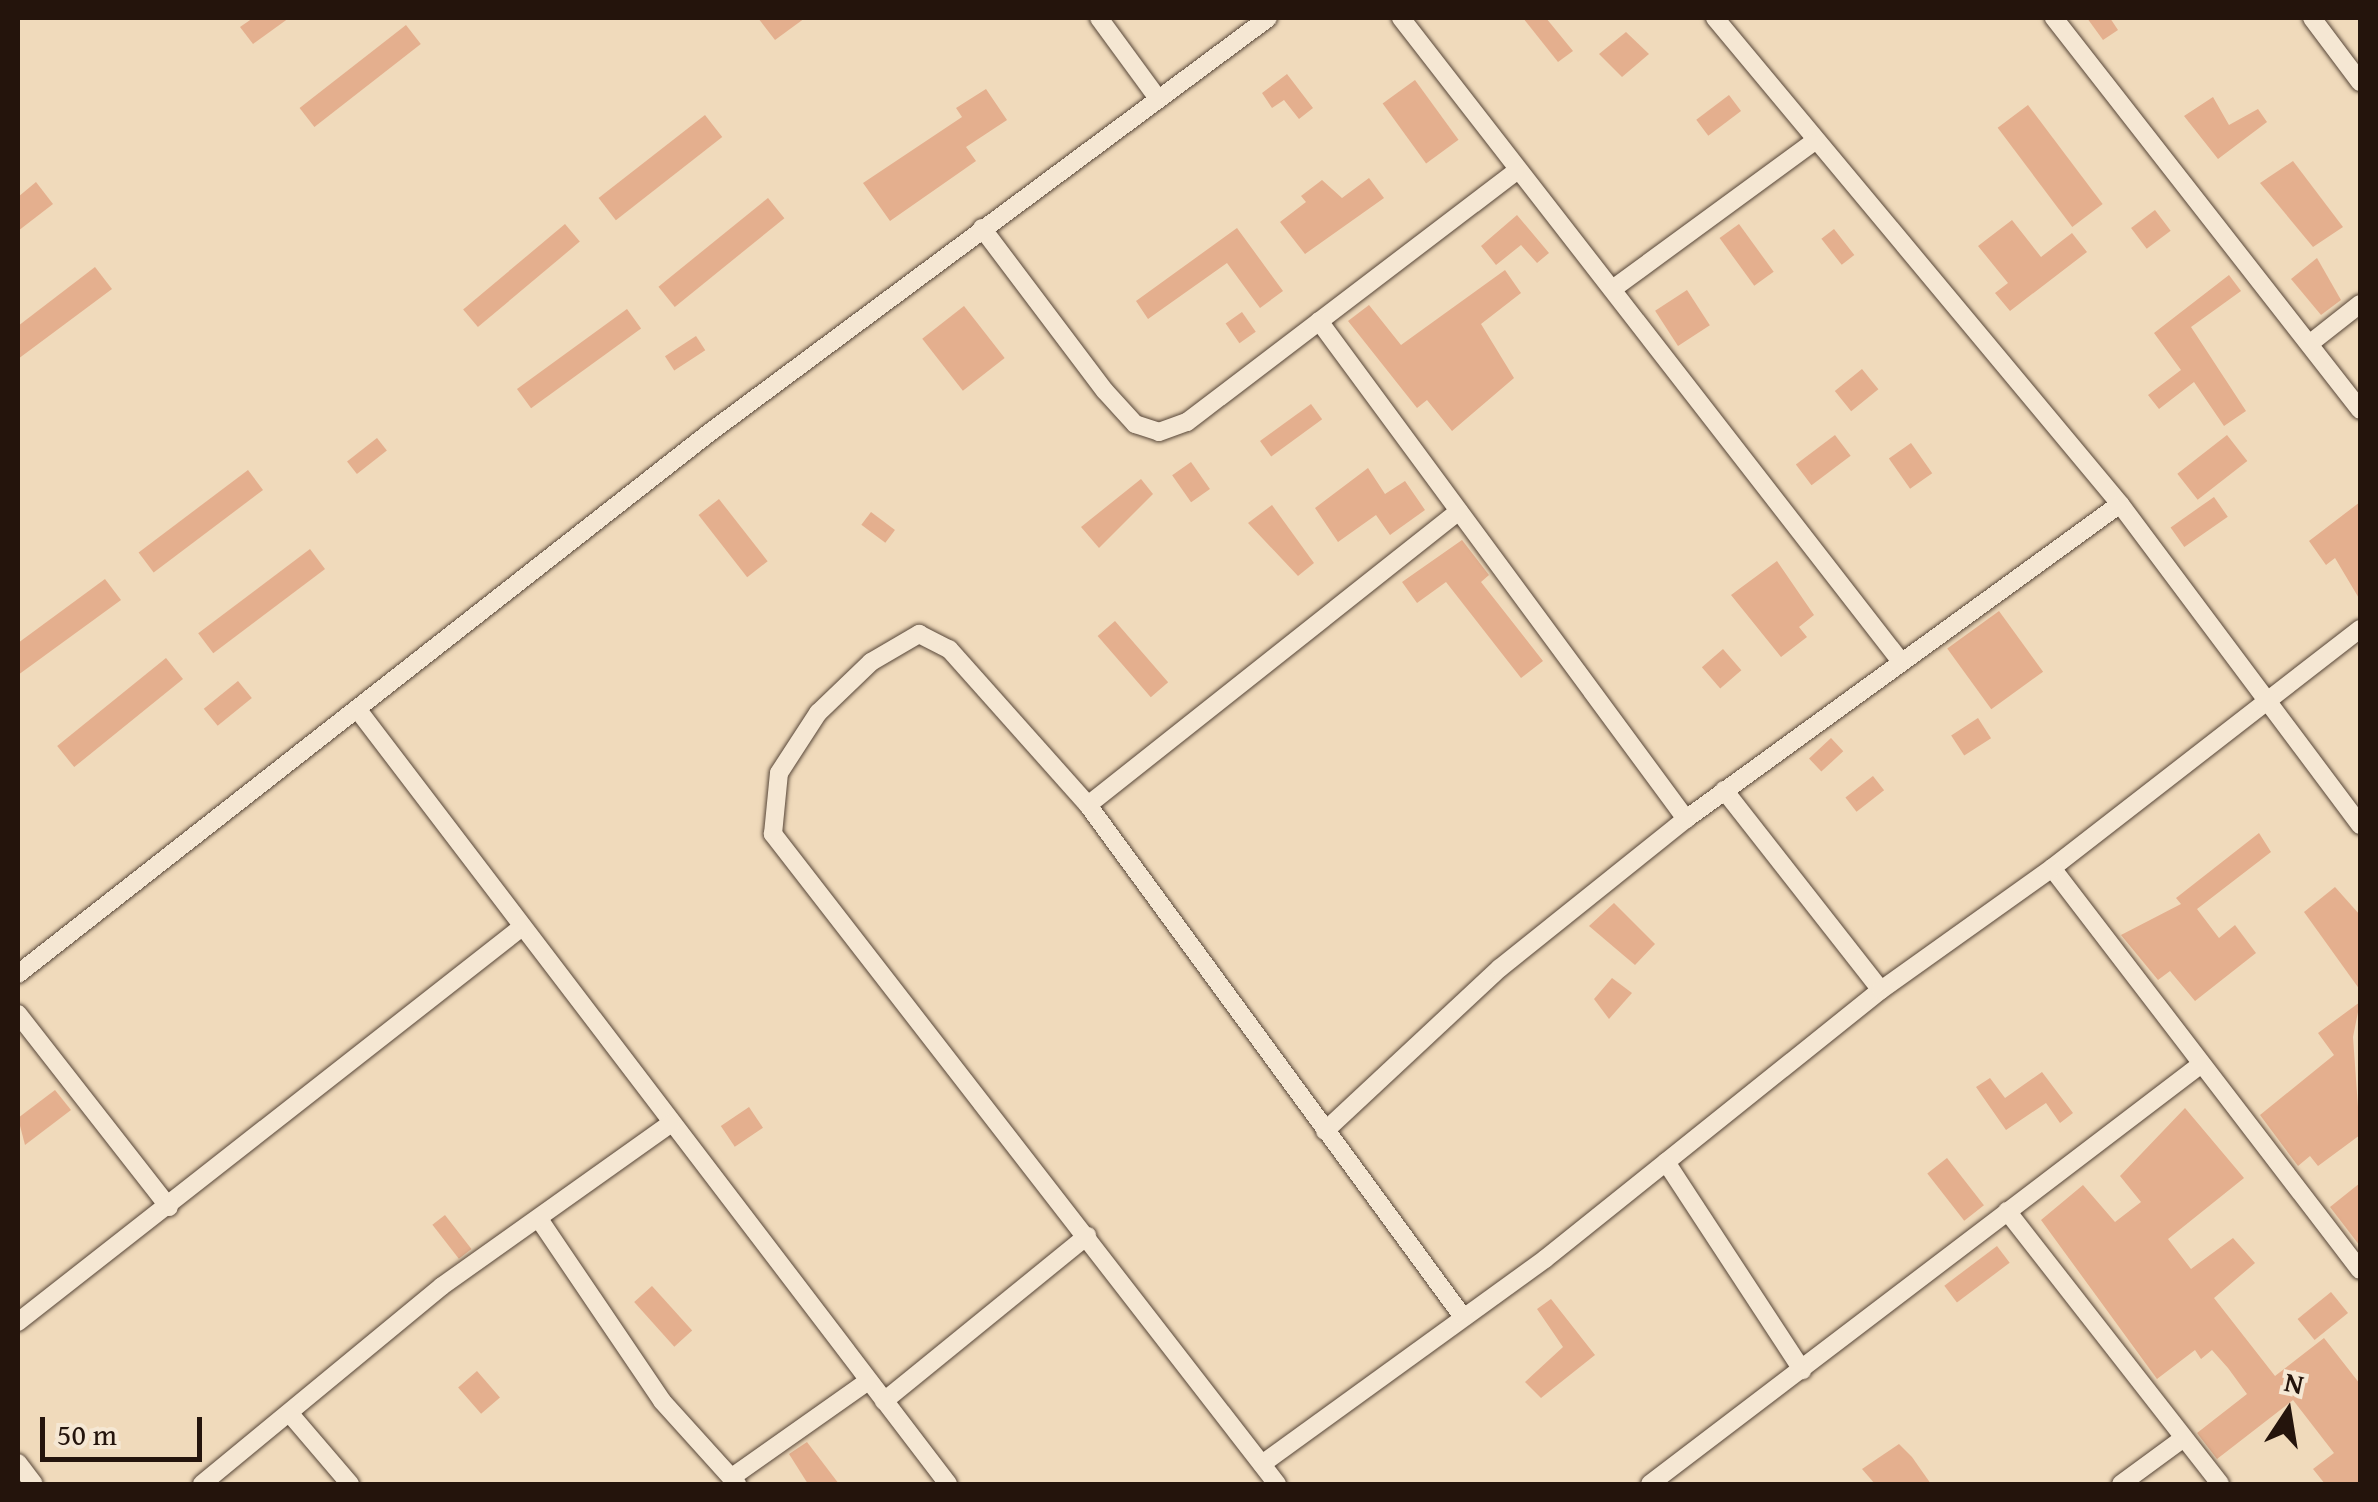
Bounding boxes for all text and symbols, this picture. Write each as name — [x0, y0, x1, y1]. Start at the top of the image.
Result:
text: N — [2281, 1360, 2308, 1404]
north arrow — [2238, 1362, 2338, 1462]
scale bar — [45, 1397, 208, 1459]
text: 50 m — [57, 1412, 117, 1456]

